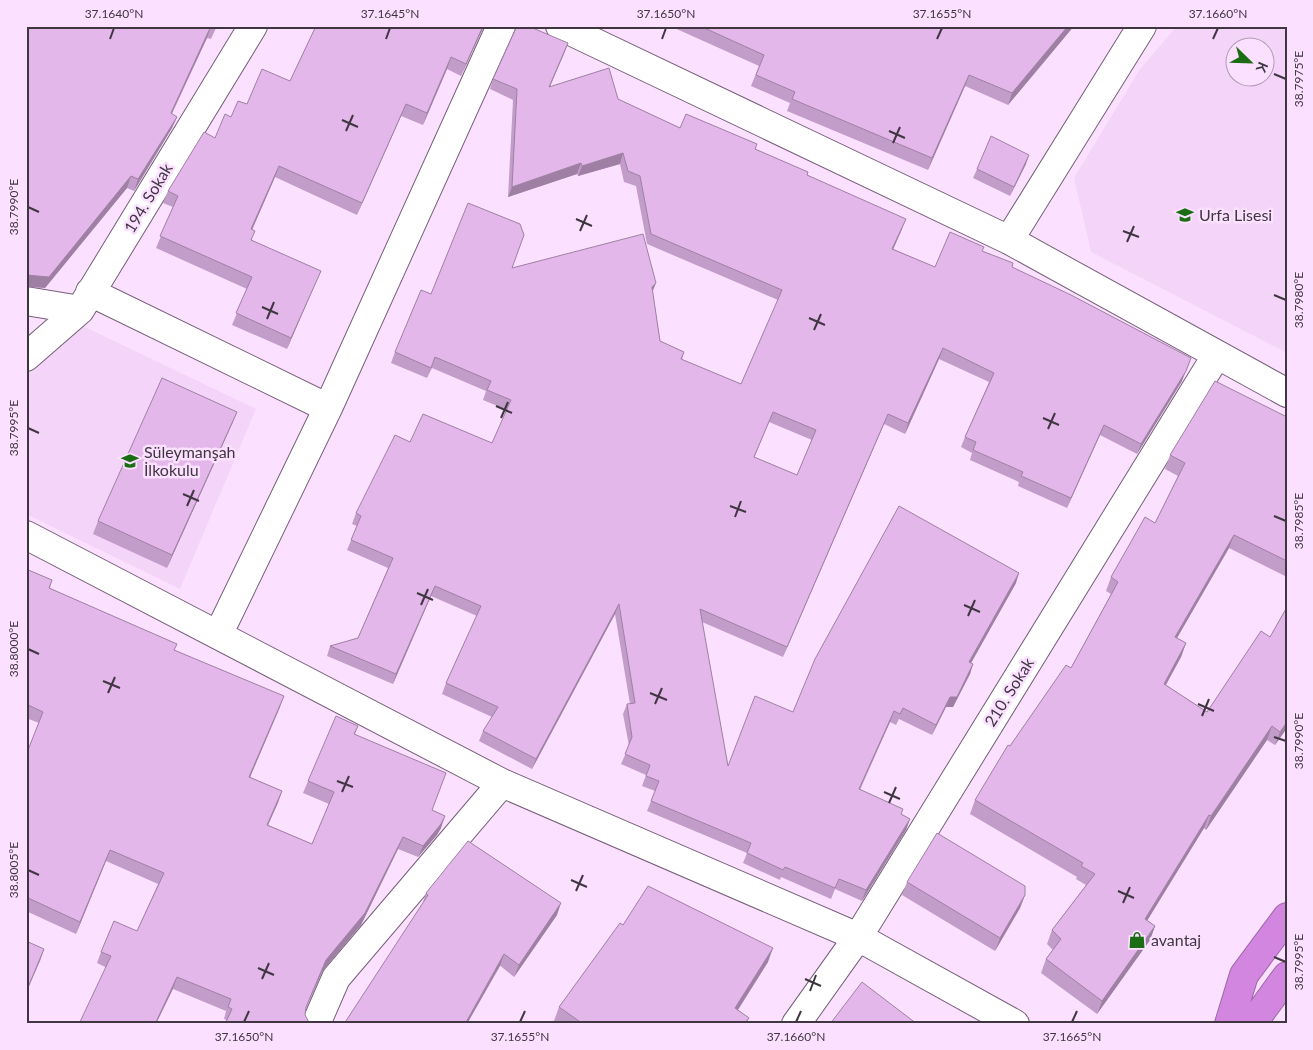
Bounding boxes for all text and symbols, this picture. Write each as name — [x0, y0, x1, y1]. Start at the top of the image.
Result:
text: 37.1640°N — [85, 6, 143, 21]
text: 37.1645°N — [361, 6, 419, 21]
text: 37.1650°N — [637, 6, 695, 21]
text: 37.1655°N — [913, 6, 971, 21]
text: 37.1660°N — [1189, 6, 1247, 21]
north arrow — [1226, 38, 1276, 88]
text: 38.7975°E — [1291, 51, 1306, 107]
text: K — [1253, 60, 1272, 75]
street label: 194. Sokak — [119, 159, 176, 236]
text: 38.7990°E — [6, 179, 21, 235]
school or university icon: Urfa Lisesi — [1175, 205, 1195, 225]
place label: Urfa Lisesi — [1199, 205, 1272, 224]
text: 38.7980°E — [1291, 272, 1306, 328]
text: 38.7995°E — [6, 400, 21, 456]
place label: Süleymanşah İlkokulu — [144, 442, 236, 479]
school or university icon: Süleymanşah İlkokulu — [120, 451, 140, 471]
text: 38.7985°E — [1291, 493, 1306, 549]
text: 38.8000°E — [6, 621, 21, 677]
street label: 210. Sokak — [980, 653, 1038, 730]
text: 38.7990°E — [1291, 713, 1306, 769]
text: 38.8005°E — [6, 842, 21, 898]
shop icon: avantaj — [1127, 930, 1147, 950]
place label: avantaj — [1151, 930, 1201, 949]
text: 38.7995°E — [1291, 934, 1306, 990]
text: 37.1650°N — [215, 1029, 273, 1044]
text: 37.1655°N — [491, 1029, 549, 1044]
text: 37.1660°N — [767, 1029, 825, 1044]
text: 37.1665°N — [1043, 1029, 1101, 1044]

